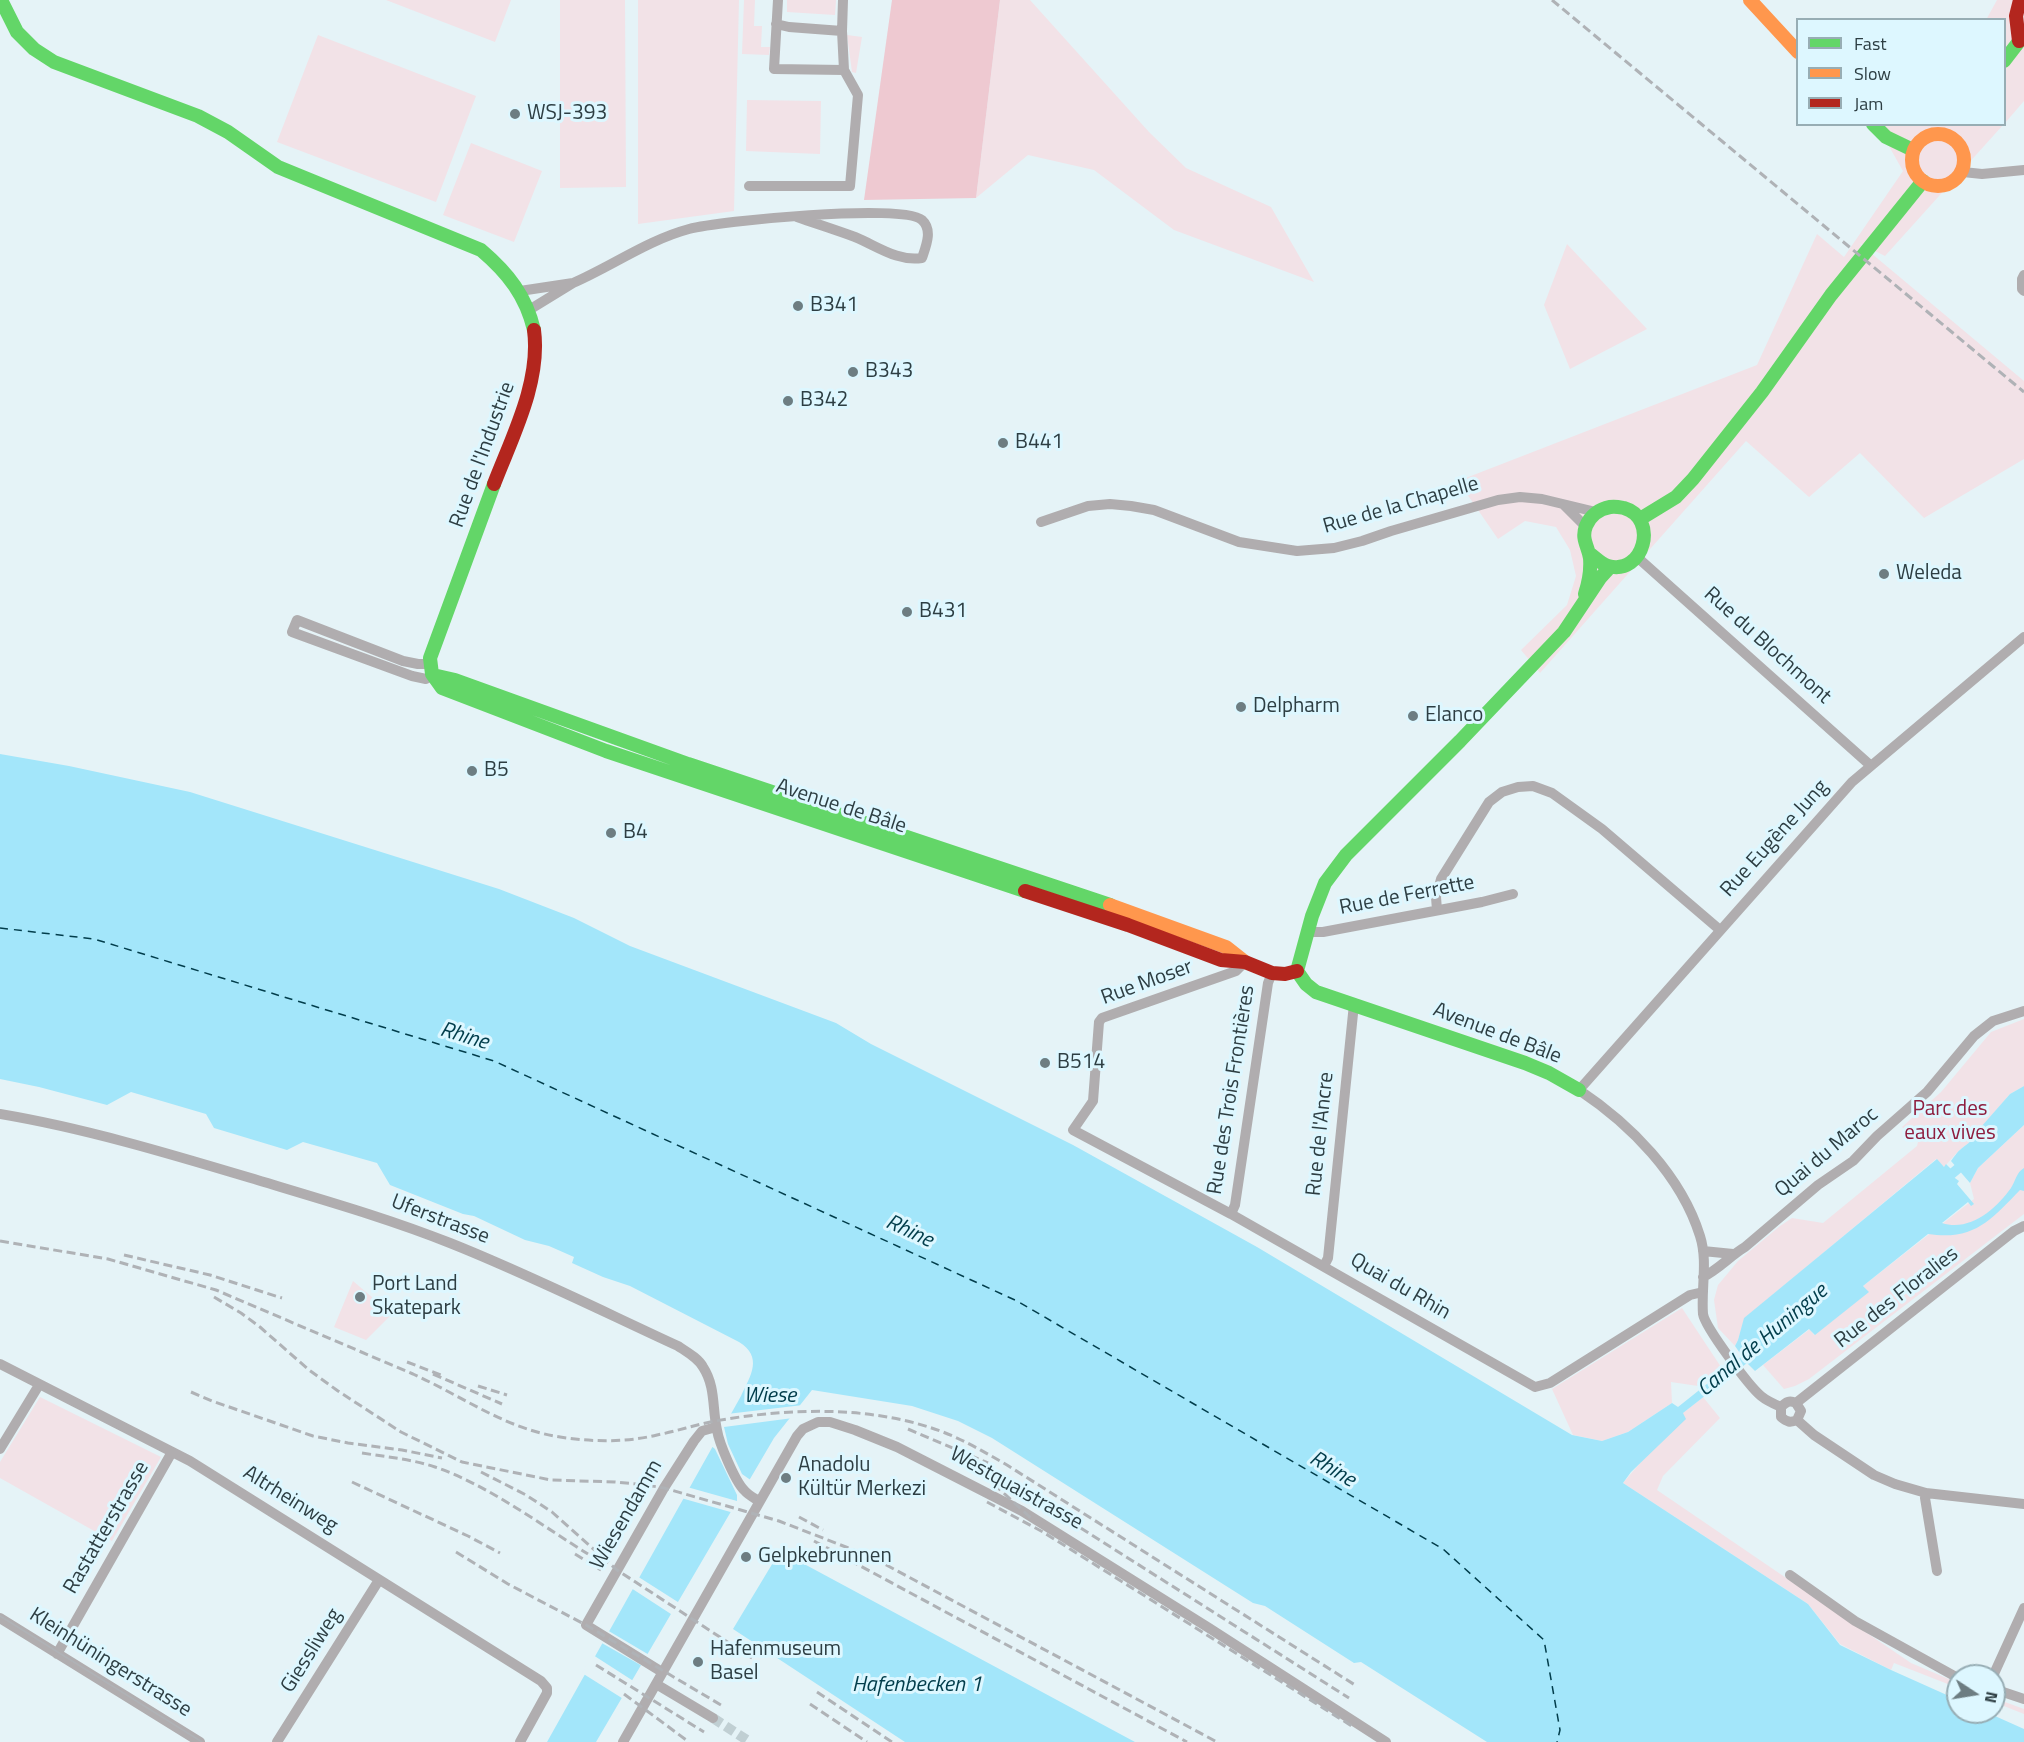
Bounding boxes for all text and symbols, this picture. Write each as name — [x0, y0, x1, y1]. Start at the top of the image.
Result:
legend — [1796, 18, 2006, 126]
text: Fast — [1854, 30, 1887, 57]
text: Slow — [1854, 60, 1891, 87]
text: Jam — [1854, 90, 1883, 117]
place label: WSJ-393 — [527, 101, 607, 127]
marker: WSJ-393 — [508, 107, 522, 121]
place label: B341 — [810, 293, 858, 319]
marker: B341 — [791, 299, 805, 313]
place label: B343 — [865, 359, 913, 385]
marker: B343 — [846, 365, 860, 379]
street label: Rue de l'Industrie — [445, 379, 521, 531]
place label: B342 — [800, 388, 848, 414]
marker: B342 — [781, 394, 795, 408]
place label: B441 — [1015, 430, 1063, 456]
marker: B441 — [996, 436, 1010, 450]
street label: Rue de la Chapelle — [1320, 472, 1482, 540]
place label: Weleda — [1896, 561, 1962, 587]
marker: Weleda — [1877, 567, 1891, 581]
street label: Rue du Blochmont — [1698, 582, 1836, 710]
place label: B431 — [919, 599, 967, 625]
marker: B431 — [900, 605, 914, 619]
place label: Delpharm — [1253, 694, 1340, 720]
marker: Delpharm — [1234, 700, 1248, 714]
place label: Elanco — [1425, 703, 1483, 729]
marker: Elanco — [1406, 709, 1420, 723]
place label: B5 — [484, 758, 509, 784]
marker: B5 — [465, 764, 479, 778]
street label: Avenue de Bâle — [773, 774, 909, 840]
street label: Rue Eugène Jung — [1716, 775, 1834, 903]
place label: B4 — [623, 820, 648, 846]
marker: B4 — [604, 826, 618, 840]
street label: Rue de Ferrette — [1337, 871, 1477, 921]
street label: Rue Moser — [1098, 955, 1196, 1011]
street label: Rue des Trois Frontières — [1203, 983, 1261, 1197]
street label: Avenue de Bâle — [1429, 998, 1565, 1070]
water label: Rhine — [437, 1017, 491, 1057]
place label: B514 — [1057, 1050, 1105, 1076]
marker: B514 — [1038, 1056, 1052, 1070]
street label: Rue de l'Ancre — [1302, 1071, 1340, 1197]
park label: Parc des eaux vives — [1904, 1097, 1996, 1147]
street label: Quai du Maroc — [1770, 1103, 1884, 1203]
street label: Uferstrasse — [387, 1190, 493, 1250]
water label: Rhine — [881, 1210, 937, 1254]
street label: Rue des Floralies — [1830, 1242, 1964, 1354]
street label: Quai du Rhin — [1345, 1248, 1455, 1326]
place label: Port Land Skatepark — [372, 1272, 461, 1322]
water label: Canal de Huningue — [1692, 1279, 1834, 1403]
marker: Port Land Skatepark — [353, 1290, 367, 1304]
water label: Wiese — [744, 1384, 796, 1410]
street label: Westquaistrasse — [945, 1442, 1087, 1536]
water label: Rhine — [1304, 1446, 1360, 1494]
place label: Anadolu Kültür Merkezi — [798, 1453, 926, 1503]
street label: Wiesendamm — [586, 1456, 668, 1574]
street label: Rastatterstrasse — [59, 1457, 155, 1599]
street label: Altrheinweg — [238, 1461, 342, 1539]
marker: Anadolu Kültür Merkezi — [779, 1471, 793, 1485]
place label: Gelpkebrunnen — [758, 1544, 892, 1570]
marker: Gelpkebrunnen — [739, 1550, 753, 1564]
street label: Kleinhüningerstrasse — [24, 1603, 196, 1723]
street label: Giessliweg — [276, 1604, 348, 1698]
place label: Hafenmuseum Basel — [710, 1637, 841, 1687]
marker: Hafenmuseum Basel — [691, 1655, 705, 1669]
north arrow — [1946, 1664, 2006, 1724]
water label: Hafenbecken 1 — [852, 1673, 982, 1699]
text: N — [1979, 1689, 2005, 1705]

